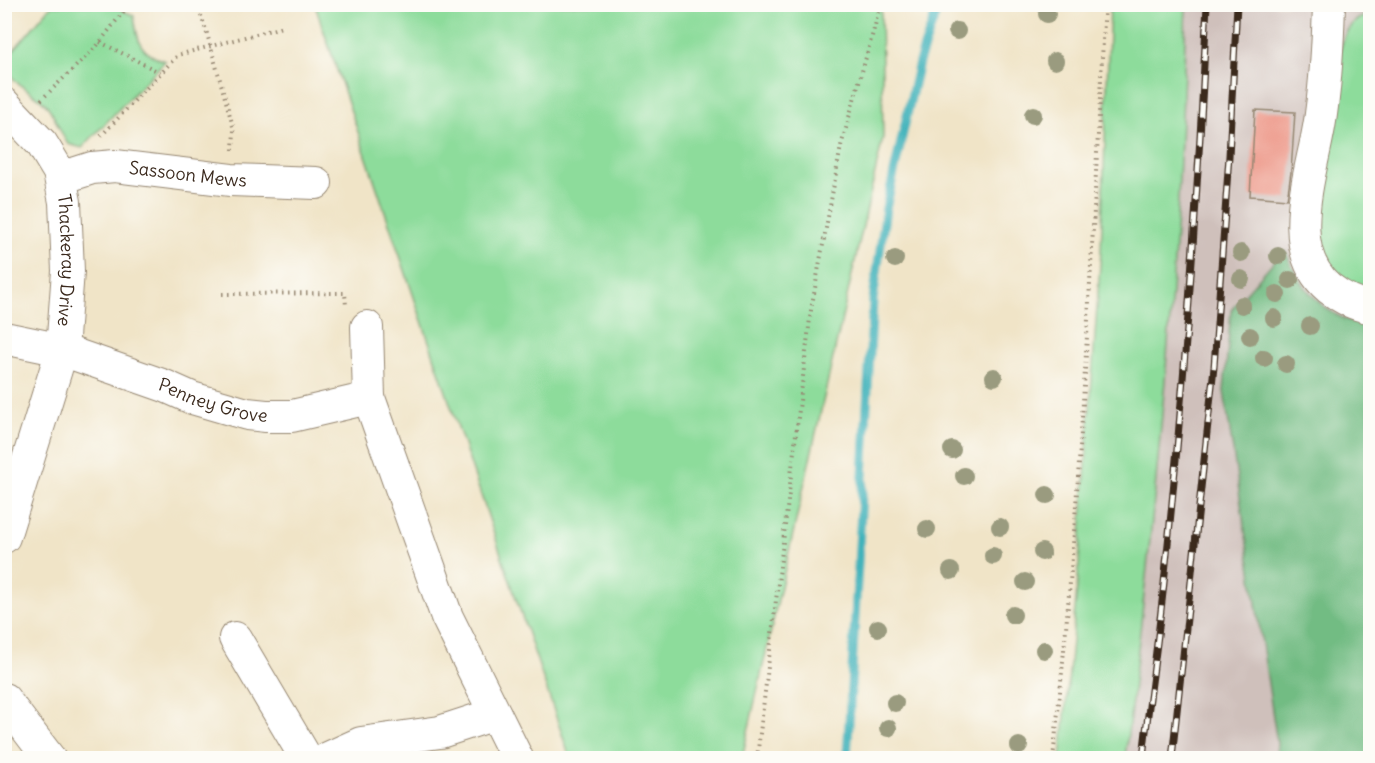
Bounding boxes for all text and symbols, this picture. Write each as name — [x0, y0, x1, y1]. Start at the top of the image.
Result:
street label: Sassoon Mews — [128, 156, 247, 192]
street label: Thackeray Drive — [53, 192, 80, 327]
street label: Penney Grove — [156, 373, 269, 427]

